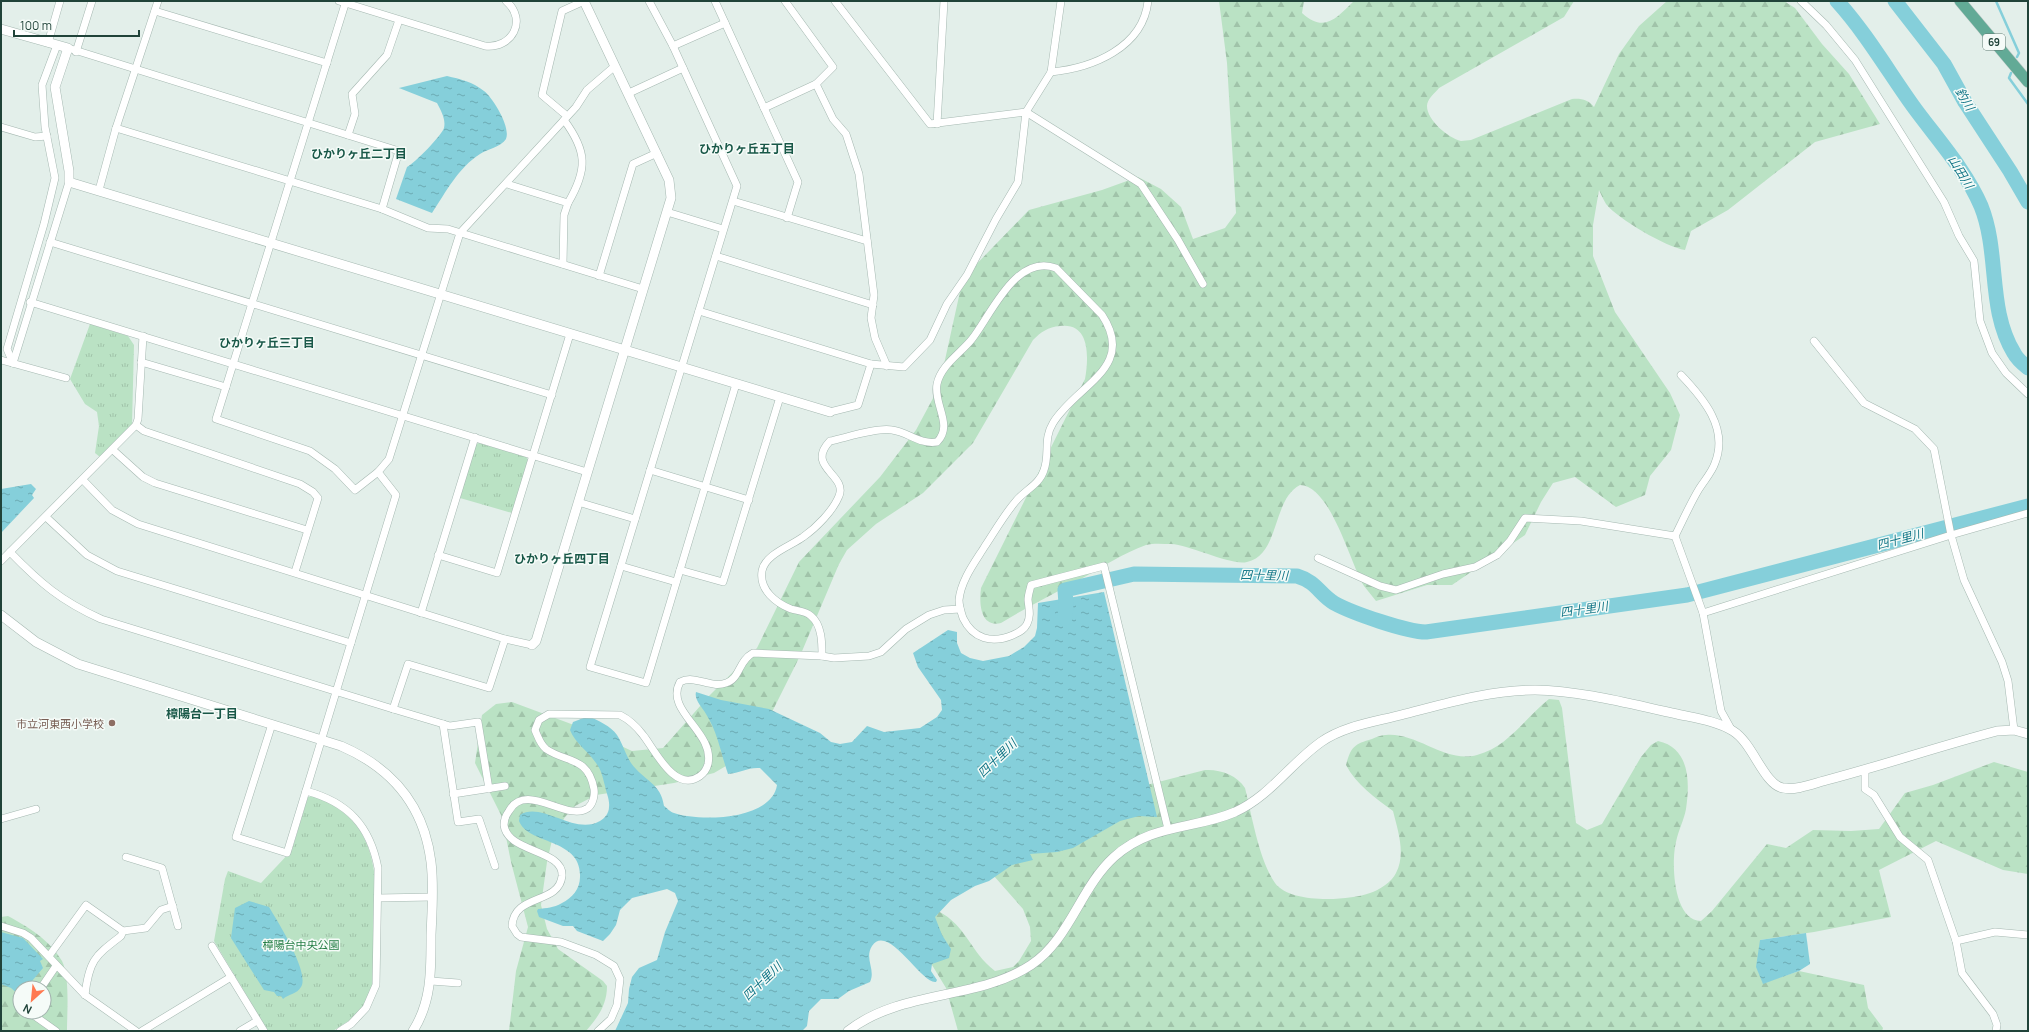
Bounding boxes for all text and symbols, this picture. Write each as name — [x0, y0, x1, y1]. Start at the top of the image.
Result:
scale bar — [14, 12, 139, 38]
text: 100 m — [20, 17, 52, 34]
road number: 69 — [1983, 34, 2005, 50]
water label: 釣川 — [1952, 84, 1979, 115]
district label: ひかりヶ丘五丁目 — [699, 140, 795, 157]
district label: ひかりヶ丘二丁目 — [311, 145, 407, 162]
water label: 山田川 — [1944, 152, 1979, 193]
district label: ひかりヶ丘三丁目 — [219, 334, 315, 351]
water label: 四十里川 — [1875, 524, 1927, 553]
district label: ひかりヶ丘四丁目 — [514, 550, 610, 567]
water label: 四十里川 — [1240, 566, 1290, 584]
water label: 四十里川 — [1559, 597, 1611, 621]
district label: 樟陽台一丁目 — [166, 705, 238, 722]
place label: 市立河東西小学校 — [16, 716, 104, 731]
marker: 市立河東西小学校 — [107, 718, 117, 728]
water label: 四十里川 — [974, 734, 1022, 781]
park label: 樟陽台中央公園 — [263, 937, 340, 952]
water label: 四十里川 — [739, 957, 787, 1004]
north arrow — [12, 980, 52, 1020]
text: N — [20, 1001, 34, 1018]

